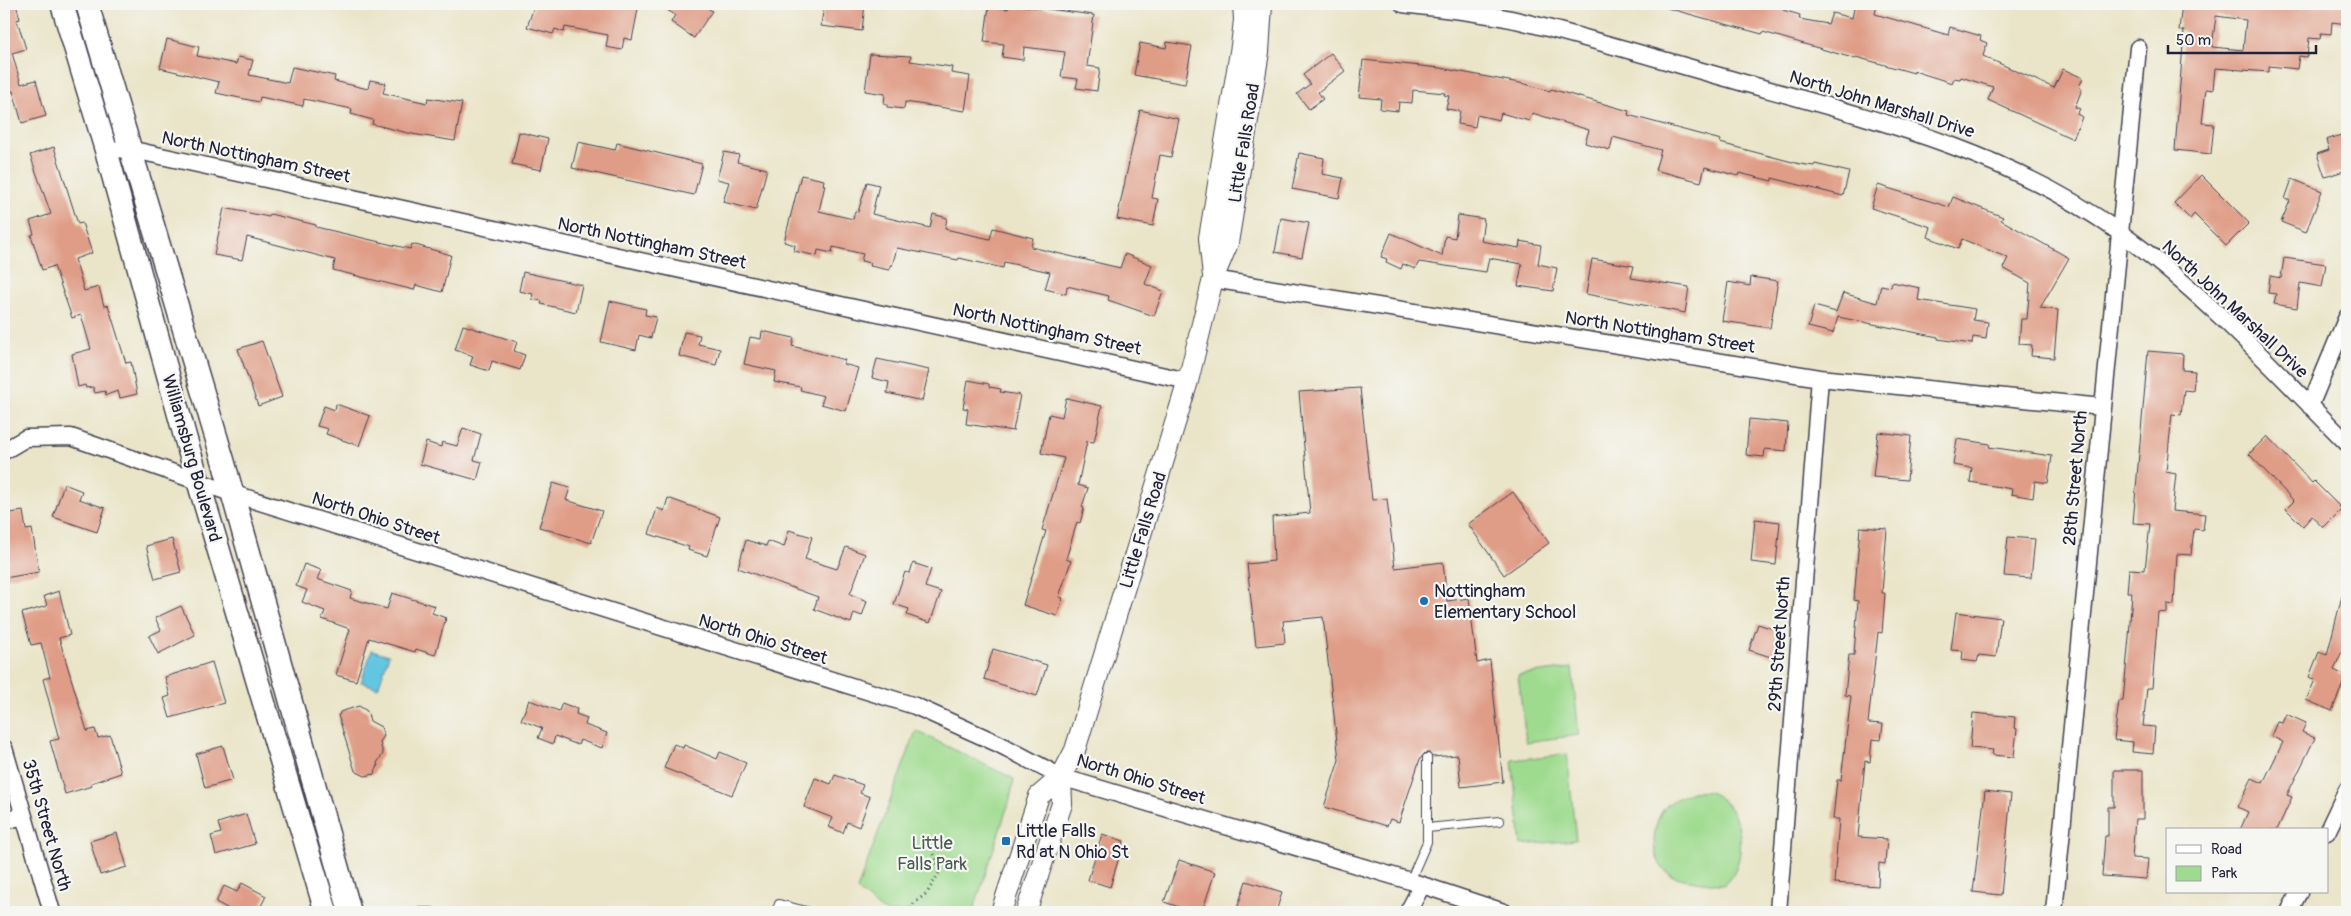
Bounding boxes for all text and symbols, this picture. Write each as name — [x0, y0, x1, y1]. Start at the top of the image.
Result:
scale bar — [2168, 22, 2316, 54]
text: 50 m — [2176, 31, 2211, 50]
street label: North John Marshall Drive — [1787, 65, 1977, 144]
street label: Little Falls Road — [1224, 82, 1265, 205]
street label: North Nottingham Street — [160, 126, 353, 189]
street label: North Nottingham Street — [556, 212, 749, 275]
street label: North John Marshall Drive — [2157, 235, 2313, 383]
street label: North Nottingham Street — [951, 298, 1144, 361]
street label: North Nottingham Street — [1563, 306, 1757, 359]
street label: Williamsburg Boulevard — [157, 372, 226, 545]
street label: 28th Street North — [2058, 410, 2093, 546]
street label: Little Falls Road — [1115, 469, 1172, 591]
street label: North Ohio Street — [309, 487, 444, 550]
street label: 29th Street North — [1763, 576, 1796, 712]
place label: Nottingham Elementary School — [1434, 580, 1576, 624]
marker: Nottingham Elementary School — [1418, 595, 1430, 607]
street label: North Ohio Street — [696, 609, 831, 670]
street label: North Ohio Street — [1074, 749, 1209, 810]
street label: 35th Street North — [17, 757, 76, 894]
place label: Little Falls Rd at N Ohio St — [1016, 820, 1130, 864]
legend — [2166, 828, 2328, 894]
park label: Little Falls Park — [897, 832, 968, 876]
marker: Little Falls Rd at N Ohio St — [1000, 835, 1012, 847]
text: Road — [2211, 840, 2242, 859]
text: Park — [2211, 864, 2238, 883]

